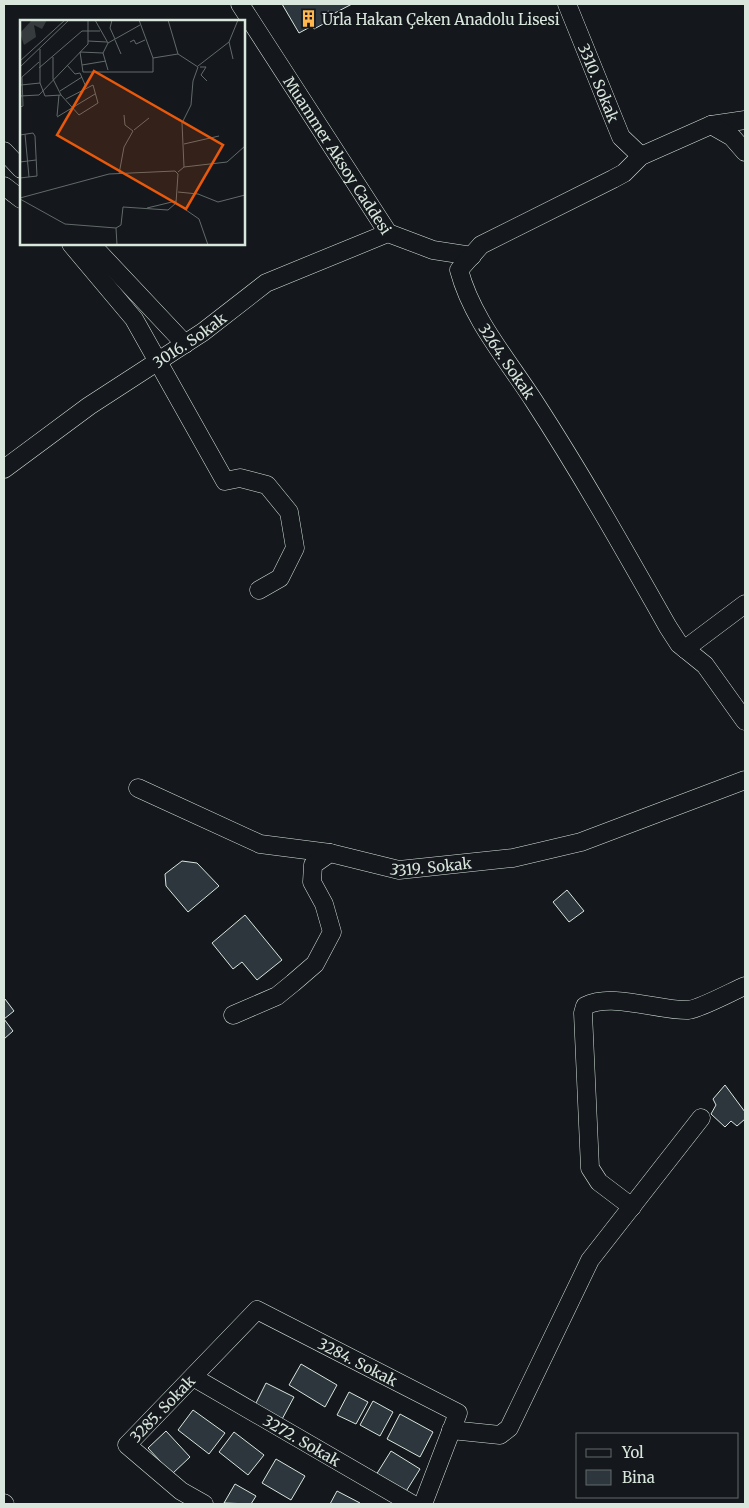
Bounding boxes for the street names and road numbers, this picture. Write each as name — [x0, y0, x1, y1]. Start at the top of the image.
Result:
street label: 3310. Sokak — [575, 41, 624, 125]
street label: Muammer Aksoy Caddesi — [280, 72, 396, 238]
street label: 3016. Sokak — [149, 308, 230, 372]
street label: 3264. Sokak — [475, 320, 540, 403]
street label: 3319. Sokak — [388, 853, 473, 880]
street label: 3284. Sokak — [315, 1333, 401, 1390]
street label: 3285. Sokak — [126, 1371, 199, 1446]
street label: 3272. Sokak — [260, 1410, 344, 1470]

